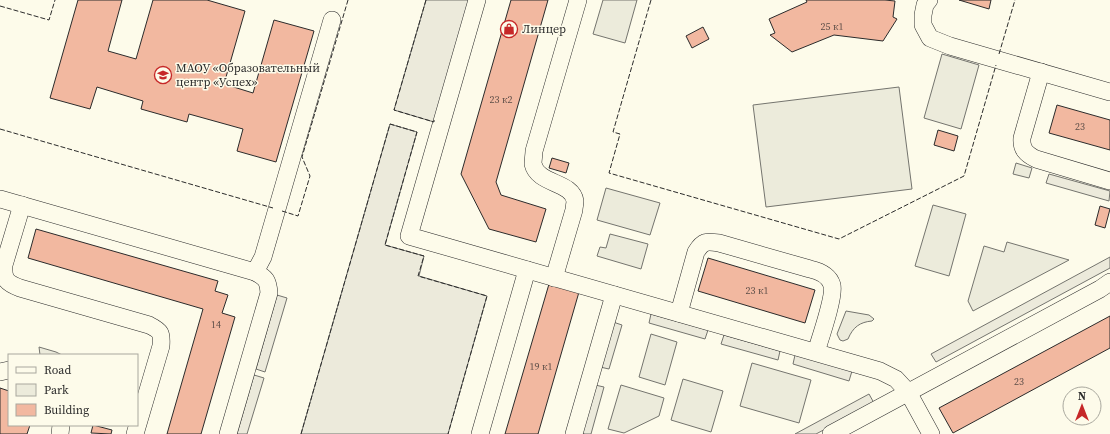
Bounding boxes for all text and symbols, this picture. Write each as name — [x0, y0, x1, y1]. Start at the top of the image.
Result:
shop icon: Линцер — [499, 19, 519, 39]
house number: 25 к1 — [821, 20, 843, 33]
place label: Линцер — [522, 21, 566, 37]
place label: МАОУ «Образовательный центр «Успех» — [176, 60, 320, 90]
school or university icon: МАОУ «Образовательный центр «Успех» — [153, 65, 173, 85]
house number: 23 к2 — [490, 93, 512, 106]
house number: 23 — [1075, 120, 1085, 133]
house number: 23 к1 — [746, 284, 768, 297]
house number: 14 — [211, 318, 221, 331]
legend — [8, 354, 138, 426]
house number: 19 к1 — [530, 360, 552, 373]
text: Road — [44, 362, 71, 378]
house number: 23 — [1014, 375, 1024, 388]
text: Park — [44, 382, 69, 398]
north arrow — [1062, 386, 1102, 426]
text: N — [1078, 389, 1086, 404]
text: Building — [44, 402, 89, 418]

